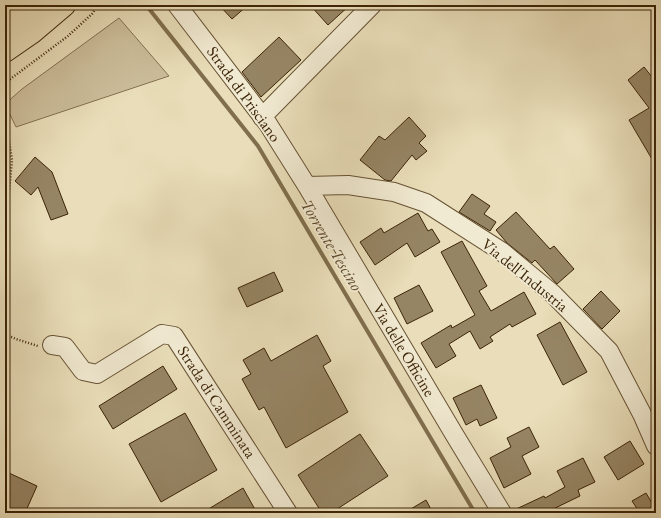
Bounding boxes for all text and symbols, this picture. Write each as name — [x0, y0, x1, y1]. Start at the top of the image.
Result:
street label: Strada di Prisciano — [202, 42, 286, 146]
water label: Torrente Tescino — [296, 195, 368, 295]
street label: Via dell'Industria — [477, 234, 573, 317]
street label: Via delle Officine — [368, 300, 440, 400]
street label: Strada di Camminata — [173, 342, 262, 463]

